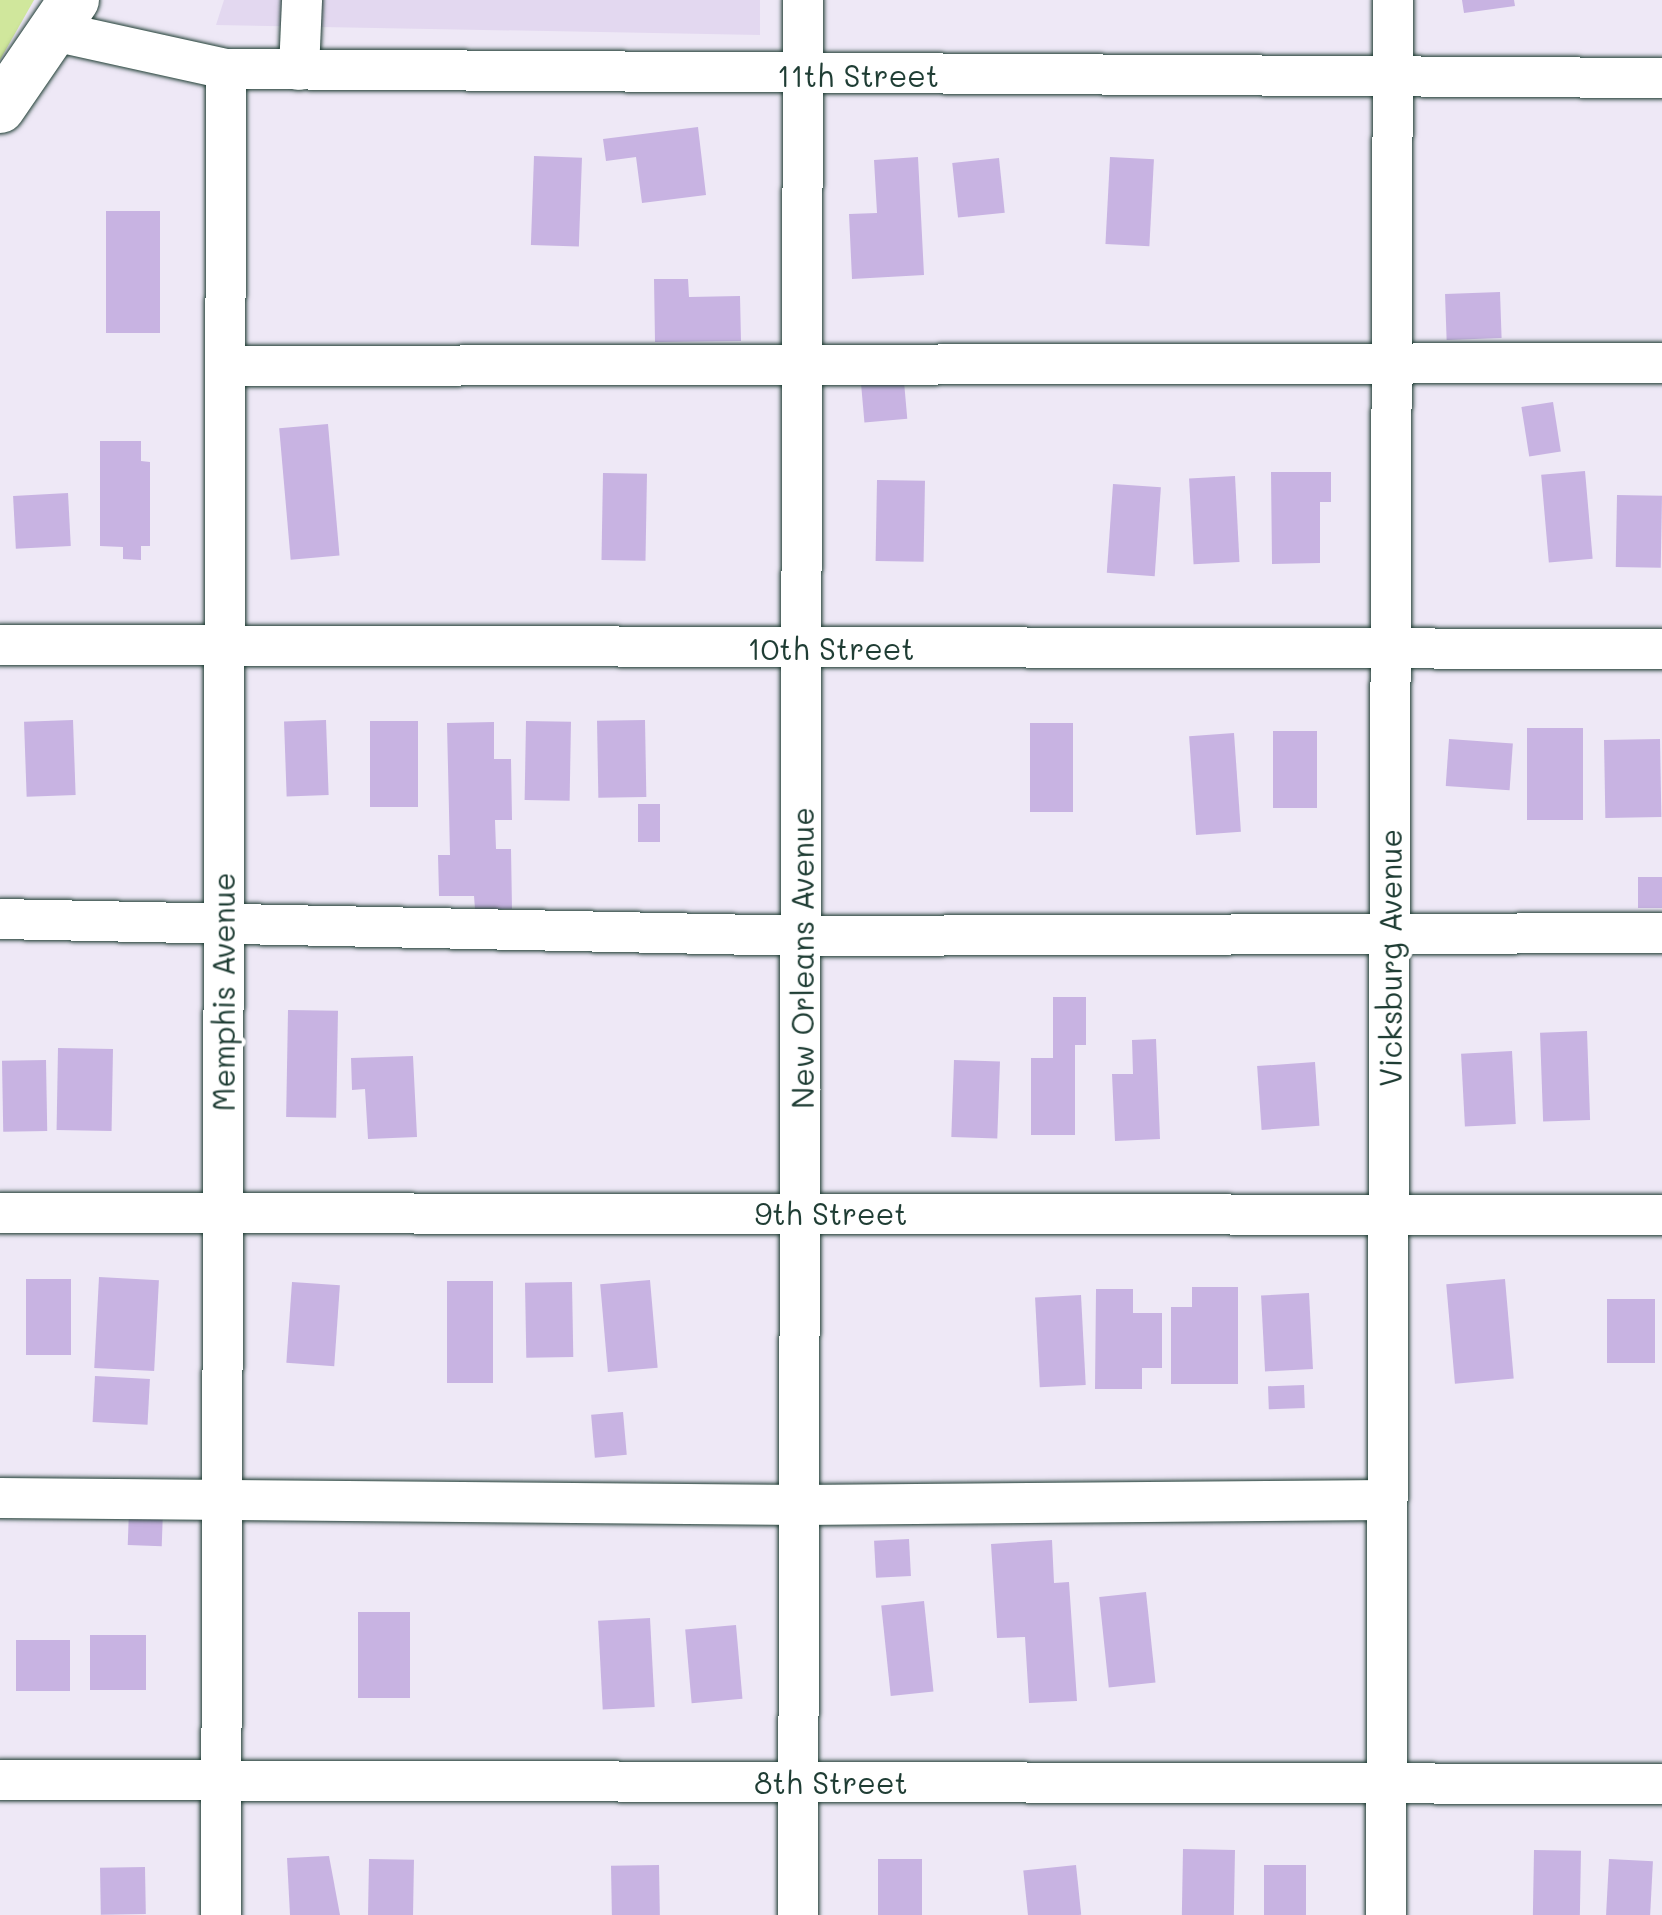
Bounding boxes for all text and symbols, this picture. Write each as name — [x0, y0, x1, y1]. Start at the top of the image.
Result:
street label: 11th Street — [777, 57, 939, 93]
street label: 10th Street — [747, 630, 915, 666]
street label: New Orleans Avenue — [784, 807, 820, 1109]
street label: Vicksburg Avenue — [1372, 829, 1408, 1087]
street label: Memphis Avenue — [205, 873, 241, 1111]
street label: 9th Street — [755, 1195, 907, 1231]
street label: 8th Street — [754, 1764, 908, 1800]

